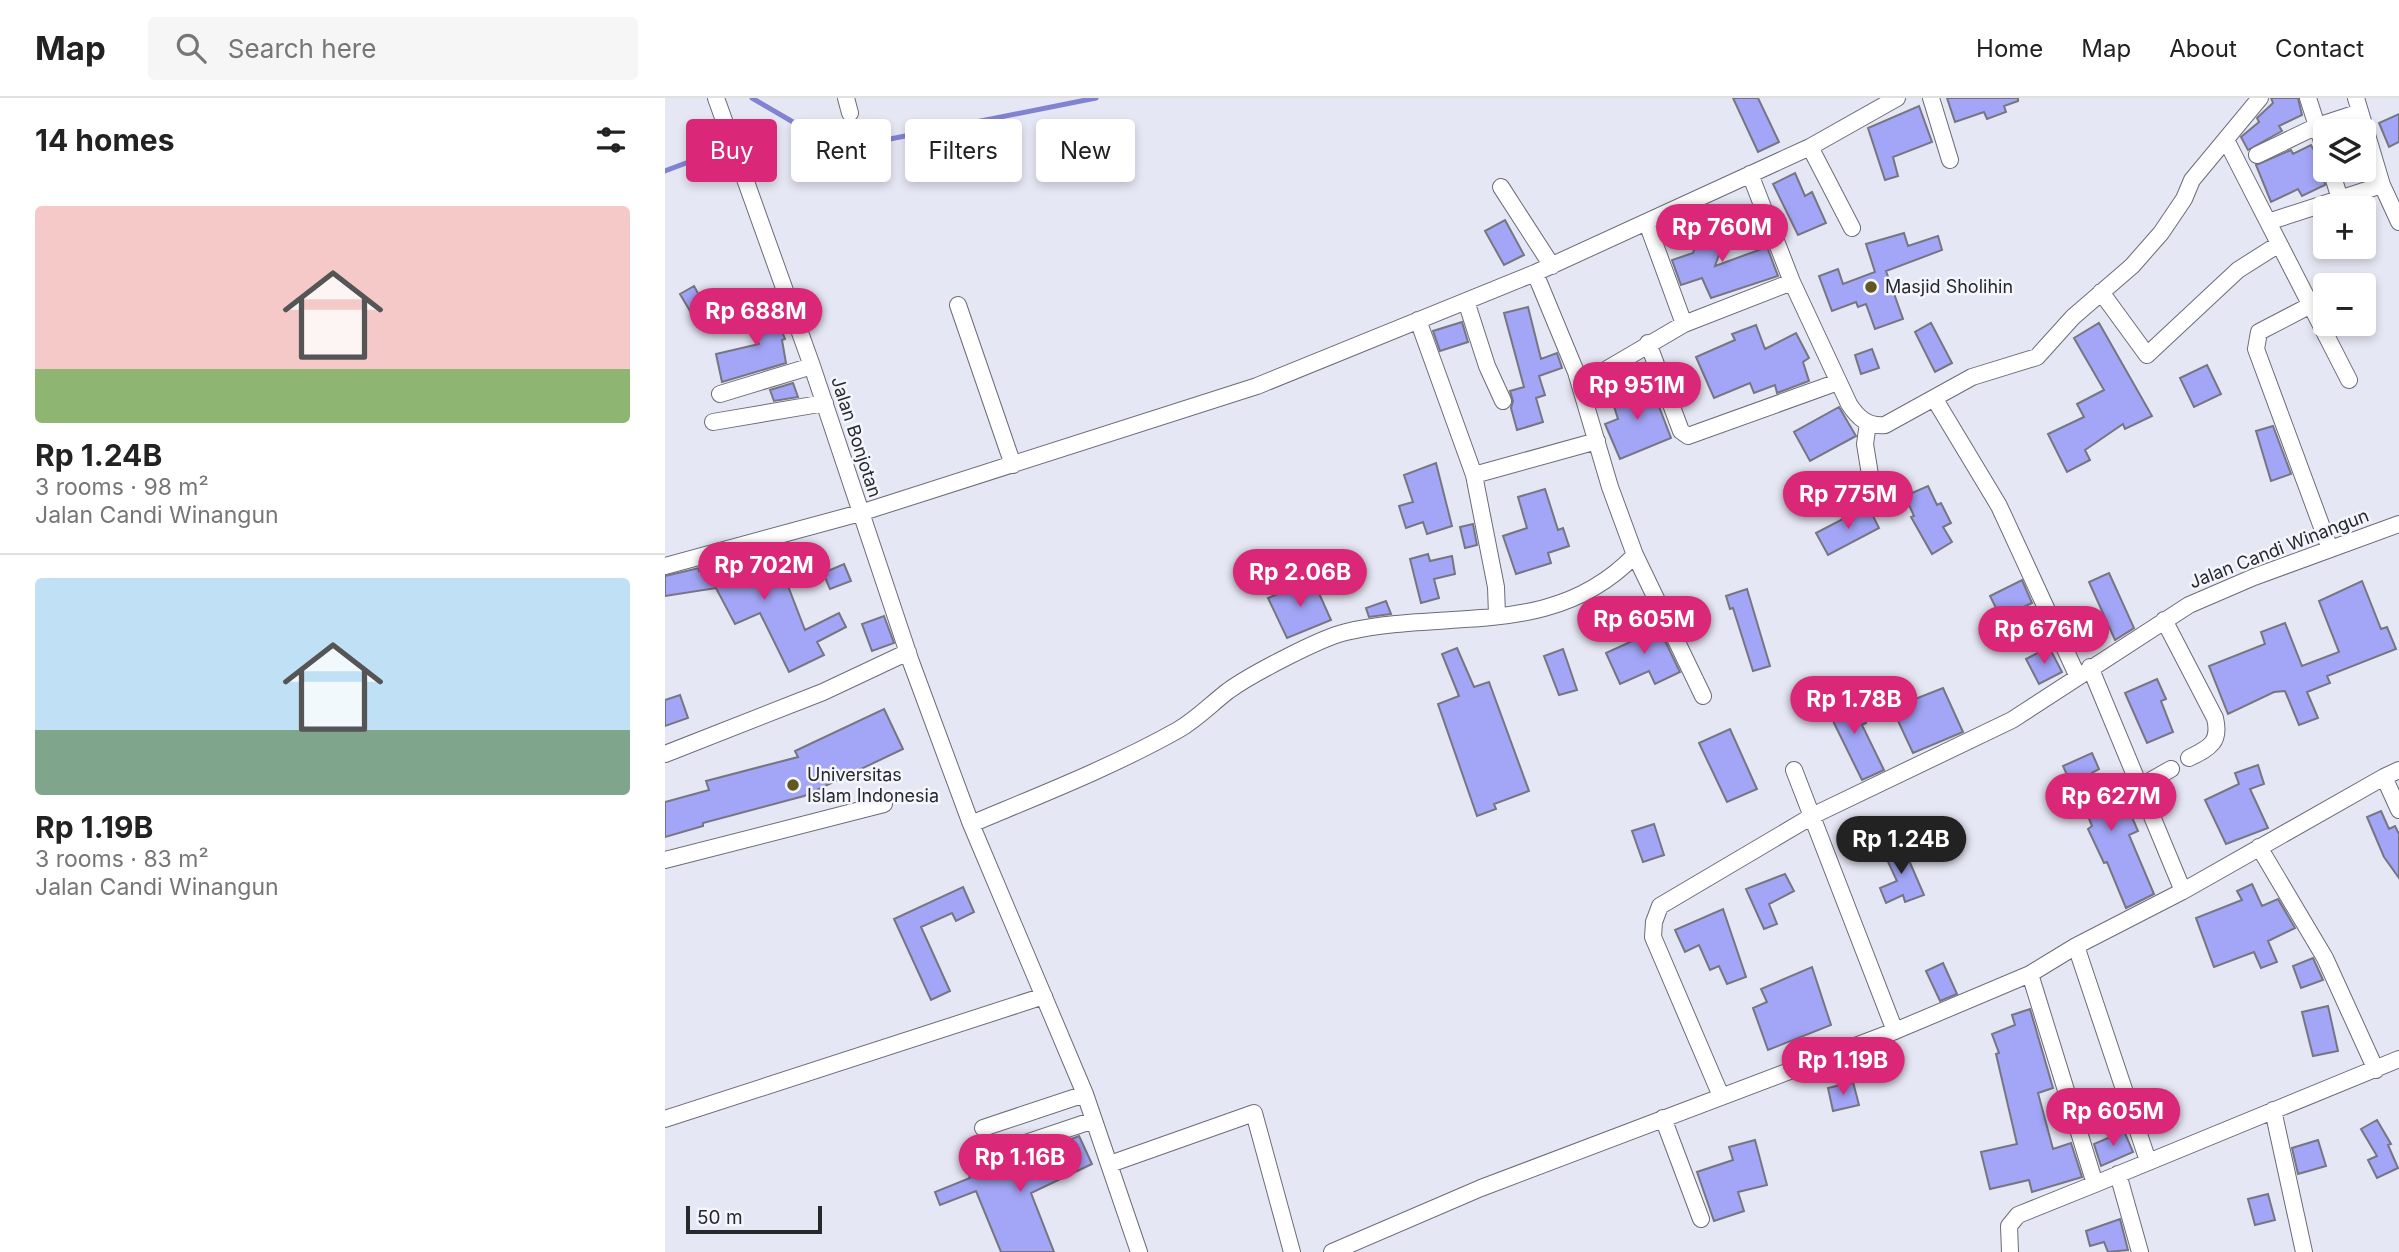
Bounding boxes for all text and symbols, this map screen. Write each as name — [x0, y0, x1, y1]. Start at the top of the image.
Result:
search box — [148, 17, 638, 80]
text: Map — [35, 28, 106, 68]
icon: search — [172, 29, 210, 67]
text: Search here — [228, 33, 376, 64]
text: Home — [1976, 34, 2043, 63]
text: Map — [2081, 34, 2131, 63]
text: About — [2169, 34, 2237, 63]
text: Contact — [2275, 34, 2364, 63]
chip: Buy — [686, 119, 777, 182]
chip: Rent — [791, 119, 891, 182]
chip: Filters — [905, 119, 1022, 182]
chip: New — [1036, 119, 1135, 182]
map controls — [2313, 119, 2376, 336]
button: layers — [2313, 119, 2376, 182]
icon: filters — [592, 121, 630, 159]
text: 14 homes — [35, 122, 174, 158]
button: + — [2313, 196, 2376, 259]
pin: Rp 760M — [1657, 204, 1787, 264]
text: Rp 760M — [1672, 213, 1772, 241]
icon: home — [270, 252, 396, 378]
button: − — [2313, 273, 2376, 336]
place label: Masjid Sholihin — [1885, 276, 2013, 297]
marker: Masjid Sholihin — [1863, 279, 1879, 295]
pin: Rp 688M — [691, 288, 821, 348]
text: Rp 688M — [705, 297, 807, 325]
pin: Rp 951M — [1572, 362, 1702, 422]
text: Rp 951M — [1589, 371, 1685, 399]
street label: Jalan Bonjotan — [827, 374, 886, 500]
text: Rp 1.24B — [35, 437, 162, 473]
pin: Rp 775M — [1783, 472, 1913, 531]
text: 3 rooms · 98 m² — [35, 473, 209, 501]
text: Rp 775M — [1799, 480, 1897, 508]
text: Jalan Candi Winangun — [35, 501, 279, 529]
street label: Jalan Candi Winangun — [2186, 505, 2372, 593]
pin: Rp 702M — [699, 542, 829, 602]
pin: Rp 2.06B — [1228, 550, 1372, 609]
text: Rp 702M — [714, 551, 814, 579]
text: Rp 2.06B — [1249, 558, 1351, 586]
pin: Rp 605M — [1579, 596, 1709, 656]
text: Rp 605M — [1593, 605, 1695, 633]
pin: Rp 676M — [1979, 606, 2109, 666]
text: Rp 676M — [1994, 615, 2094, 643]
icon: home — [270, 624, 396, 750]
pin: Rp 1.78B — [1782, 676, 1926, 736]
text: Rp 1.78B — [1806, 685, 1902, 713]
place label: Universitas Islam Indonesia — [807, 764, 939, 806]
pin: Rp 627M — [2046, 774, 2176, 833]
marker: Universitas Islam Indonesia — [785, 777, 801, 793]
text: Rp 627M — [2061, 782, 2161, 810]
text: Rp 1.19B — [35, 809, 153, 845]
pin: Rp 1.24B — [1829, 816, 1973, 876]
text: Rp 1.24B — [1852, 825, 1950, 853]
text: 3 rooms · 83 m² — [35, 845, 209, 873]
text: Jalan Candi Winangun — [35, 873, 279, 901]
pin: Rp 1.19B — [1771, 1038, 1915, 1097]
text: Rp 1.19B — [1798, 1046, 1888, 1074]
pin: Rp 605M — [2048, 1088, 2178, 1148]
text: Rp 605M — [2062, 1097, 2164, 1125]
pin: Rp 1.16B — [948, 1134, 1092, 1194]
text: Rp 1.16B — [975, 1143, 1065, 1171]
scale bar — [686, 1203, 823, 1235]
text: 50 m — [697, 1206, 743, 1229]

